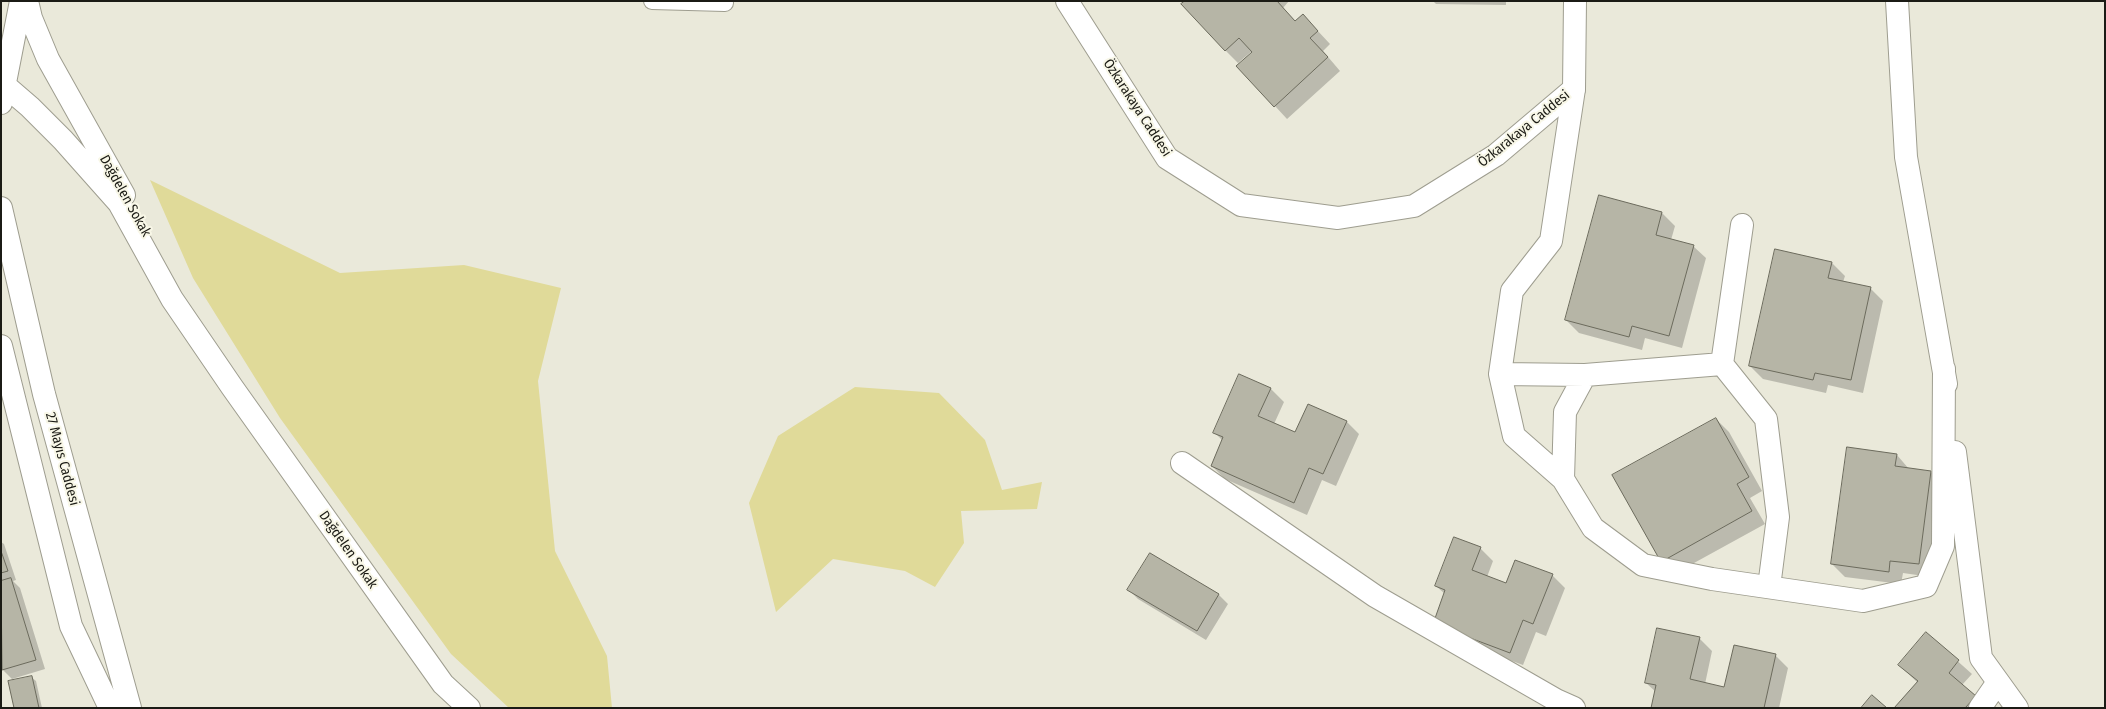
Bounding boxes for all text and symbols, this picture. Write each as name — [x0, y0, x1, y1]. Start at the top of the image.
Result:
street label: Özkarakaya Caddesi — [1099, 56, 1175, 160]
street label: Özkarakaya Caddesi — [1475, 87, 1573, 171]
street label: Dağdelen Sokak — [96, 152, 154, 240]
street label: 27 Mayıs Caddesi — [41, 410, 83, 508]
street label: Dağdelen Sokak — [315, 508, 381, 592]

